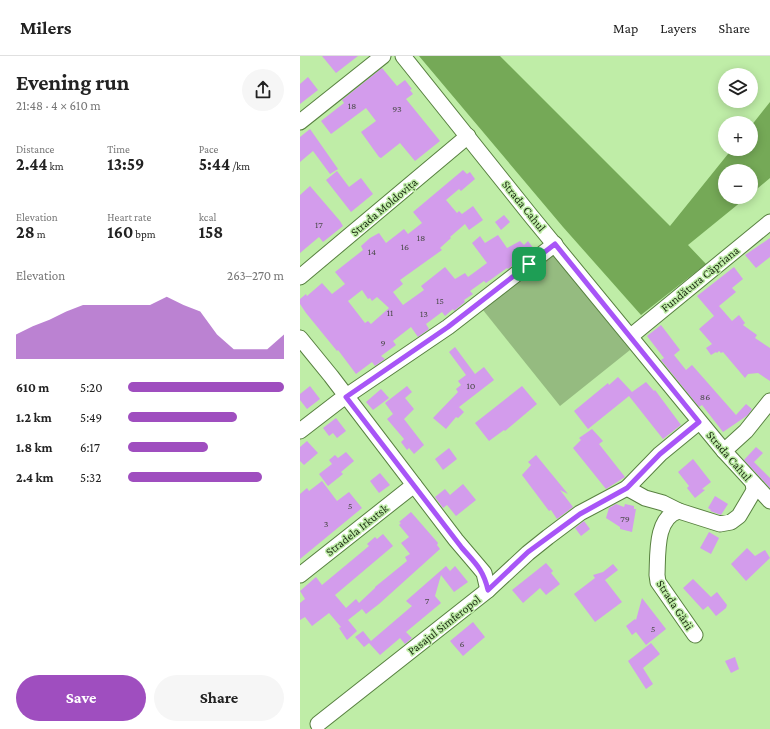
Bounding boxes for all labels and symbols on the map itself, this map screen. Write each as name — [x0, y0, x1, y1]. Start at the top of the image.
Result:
house number: 18 — [348, 100, 356, 111]
house number: 93 — [392, 103, 402, 114]
street label: Strada Moldovița — [348, 175, 421, 240]
street label: Strada Cahul — [499, 178, 549, 234]
house number: 17 — [315, 219, 323, 230]
house number: 18 — [417, 232, 425, 243]
house number: 16 — [401, 241, 409, 252]
street label: Fundătura Căpriana — [658, 243, 742, 315]
house number: 14 — [368, 246, 376, 257]
pin — [512, 247, 546, 281]
house number: 15 — [436, 295, 444, 306]
house number: 11 — [387, 307, 393, 318]
house number: 13 — [420, 308, 428, 319]
house number: 9 — [380, 337, 386, 348]
house number: 10 — [467, 380, 476, 391]
house number: 86 — [700, 391, 710, 402]
street label: Strada Cahul — [703, 428, 755, 484]
house number: 5 — [348, 500, 353, 511]
street label: Stradela Irkutsk — [323, 501, 391, 559]
house number: 79 — [620, 513, 630, 524]
house number: 3 — [324, 518, 329, 529]
street label: Strada Gării — [654, 577, 696, 633]
street label: Pasajul Simferopol — [405, 592, 483, 658]
house number: 7 — [425, 595, 430, 606]
house number: 5 — [651, 623, 656, 634]
house number: 6 — [459, 638, 465, 649]

